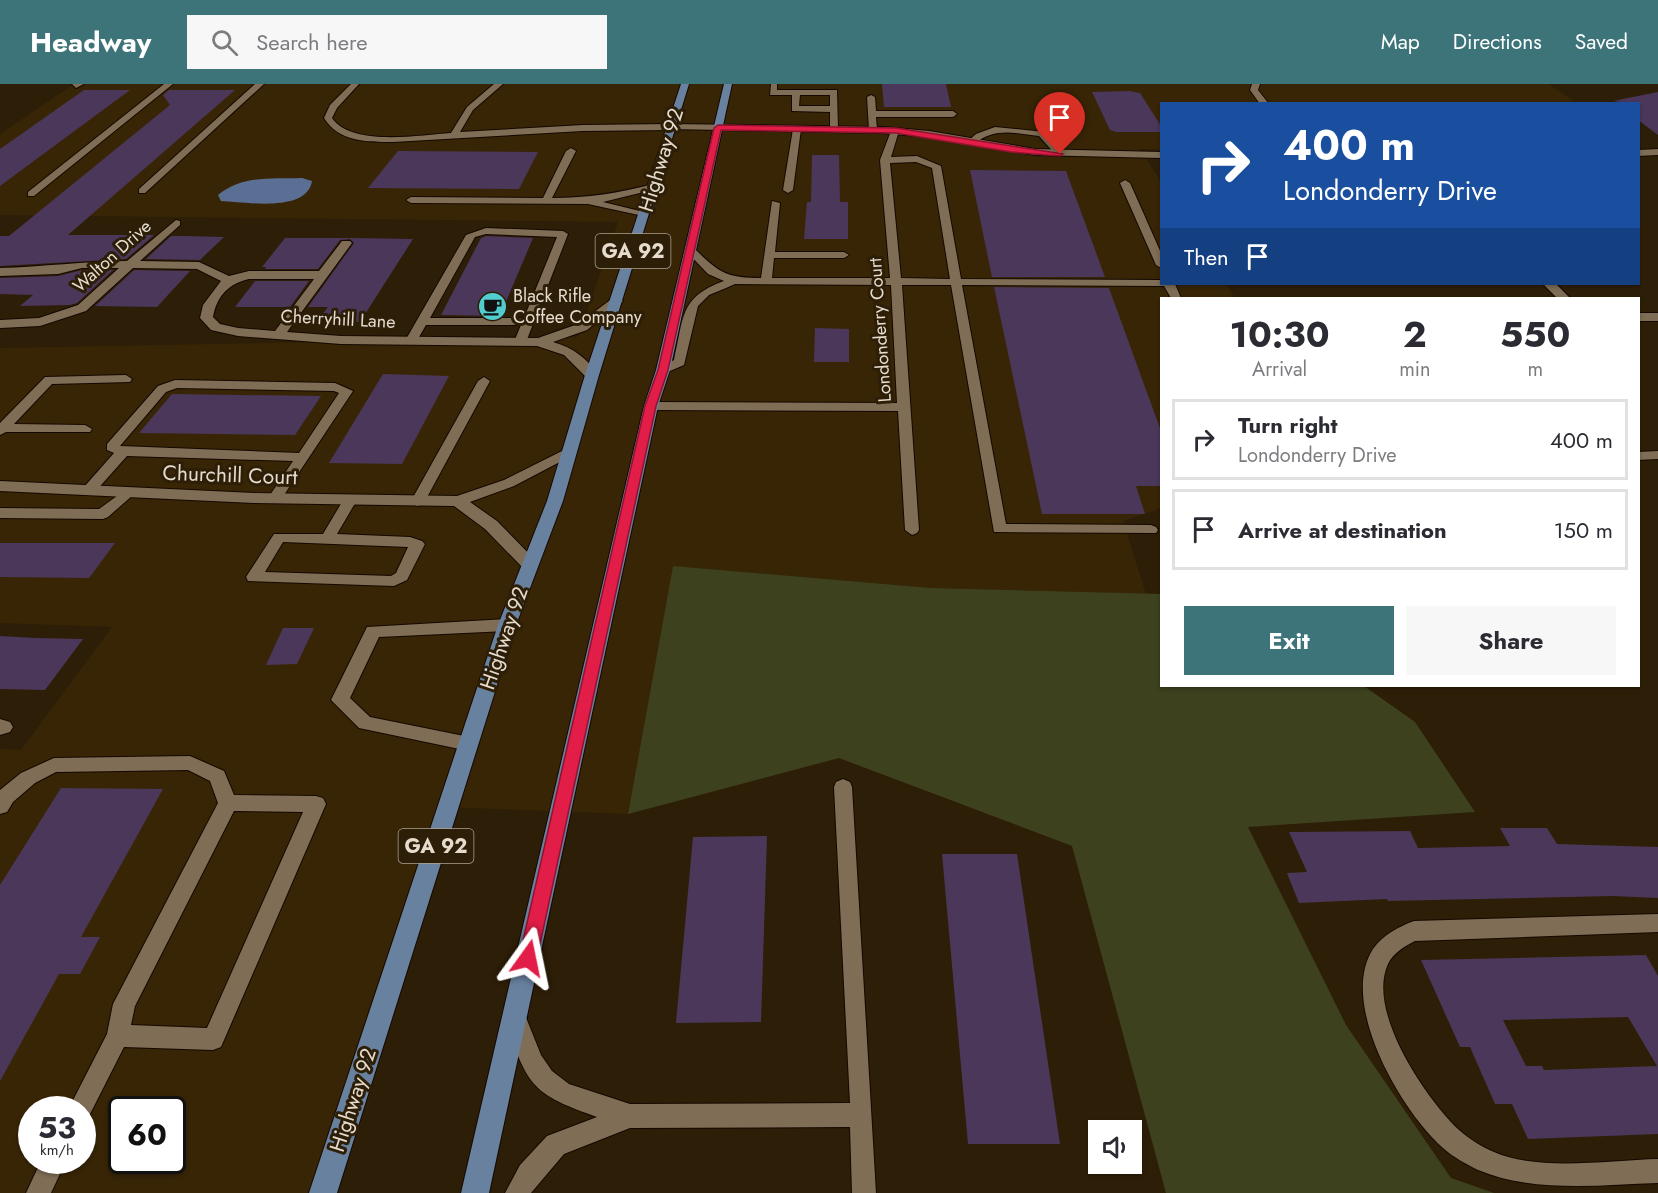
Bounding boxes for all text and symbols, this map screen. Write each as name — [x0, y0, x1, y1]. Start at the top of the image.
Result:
search box — [187, 15, 607, 69]
text: Headway — [30, 22, 151, 63]
icon: search — [208, 26, 241, 59]
text: Search here — [256, 26, 368, 58]
text: Map — [1381, 27, 1420, 57]
text: Directions — [1453, 27, 1542, 57]
text: Saved — [1575, 27, 1628, 57]
pin — [1034, 92, 1085, 154]
icon: arrive — [1043, 101, 1076, 134]
street label: Highway 92 — [631, 104, 691, 216]
text: 400 m — [1283, 115, 1415, 176]
icon: right — [1184, 126, 1262, 204]
text: Londonderry Drive — [1283, 171, 1497, 210]
street label: Walton Drive — [67, 214, 157, 298]
road number: GA 92 — [596, 234, 670, 268]
icon: arrive — [1241, 240, 1274, 273]
text: Then — [1184, 241, 1229, 273]
street label: Londonderry Court — [862, 256, 898, 403]
place label: Black Rifle Coffee Company — [513, 283, 642, 330]
cafe icon: Black Rifle Coffee Company — [476, 290, 508, 322]
street label: Cherryhill Lane — [280, 303, 396, 335]
text: 10:30 — [1230, 308, 1330, 360]
text: 2 — [1403, 308, 1427, 360]
text: 550 — [1500, 308, 1570, 360]
text: Arrival — [1252, 355, 1307, 384]
text: min — [1399, 355, 1430, 384]
text: m — [1527, 355, 1543, 384]
text: Turn right — [1238, 409, 1338, 441]
icon: right — [1187, 423, 1220, 456]
text: 400 m — [1550, 424, 1613, 456]
text: Londonderry Drive — [1238, 441, 1397, 470]
street label: Churchill Court — [162, 458, 298, 492]
icon: arrive — [1187, 513, 1220, 546]
text: Arrive at destination — [1238, 514, 1447, 546]
text: 150 m — [1554, 514, 1613, 546]
street label: Highway 92 — [472, 582, 536, 694]
button: Exit — [1184, 606, 1394, 675]
button: Share — [1406, 606, 1616, 675]
road number: GA 92 — [398, 829, 474, 863]
position arrow — [496, 926, 560, 990]
street label: Highway 92 — [322, 1044, 384, 1156]
speed limit sign: 60 — [108, 1096, 186, 1174]
text: 53 — [38, 1106, 76, 1149]
map controls — [1088, 1120, 1142, 1174]
button: sound — [1088, 1120, 1142, 1174]
text: km/h — [40, 1139, 74, 1161]

